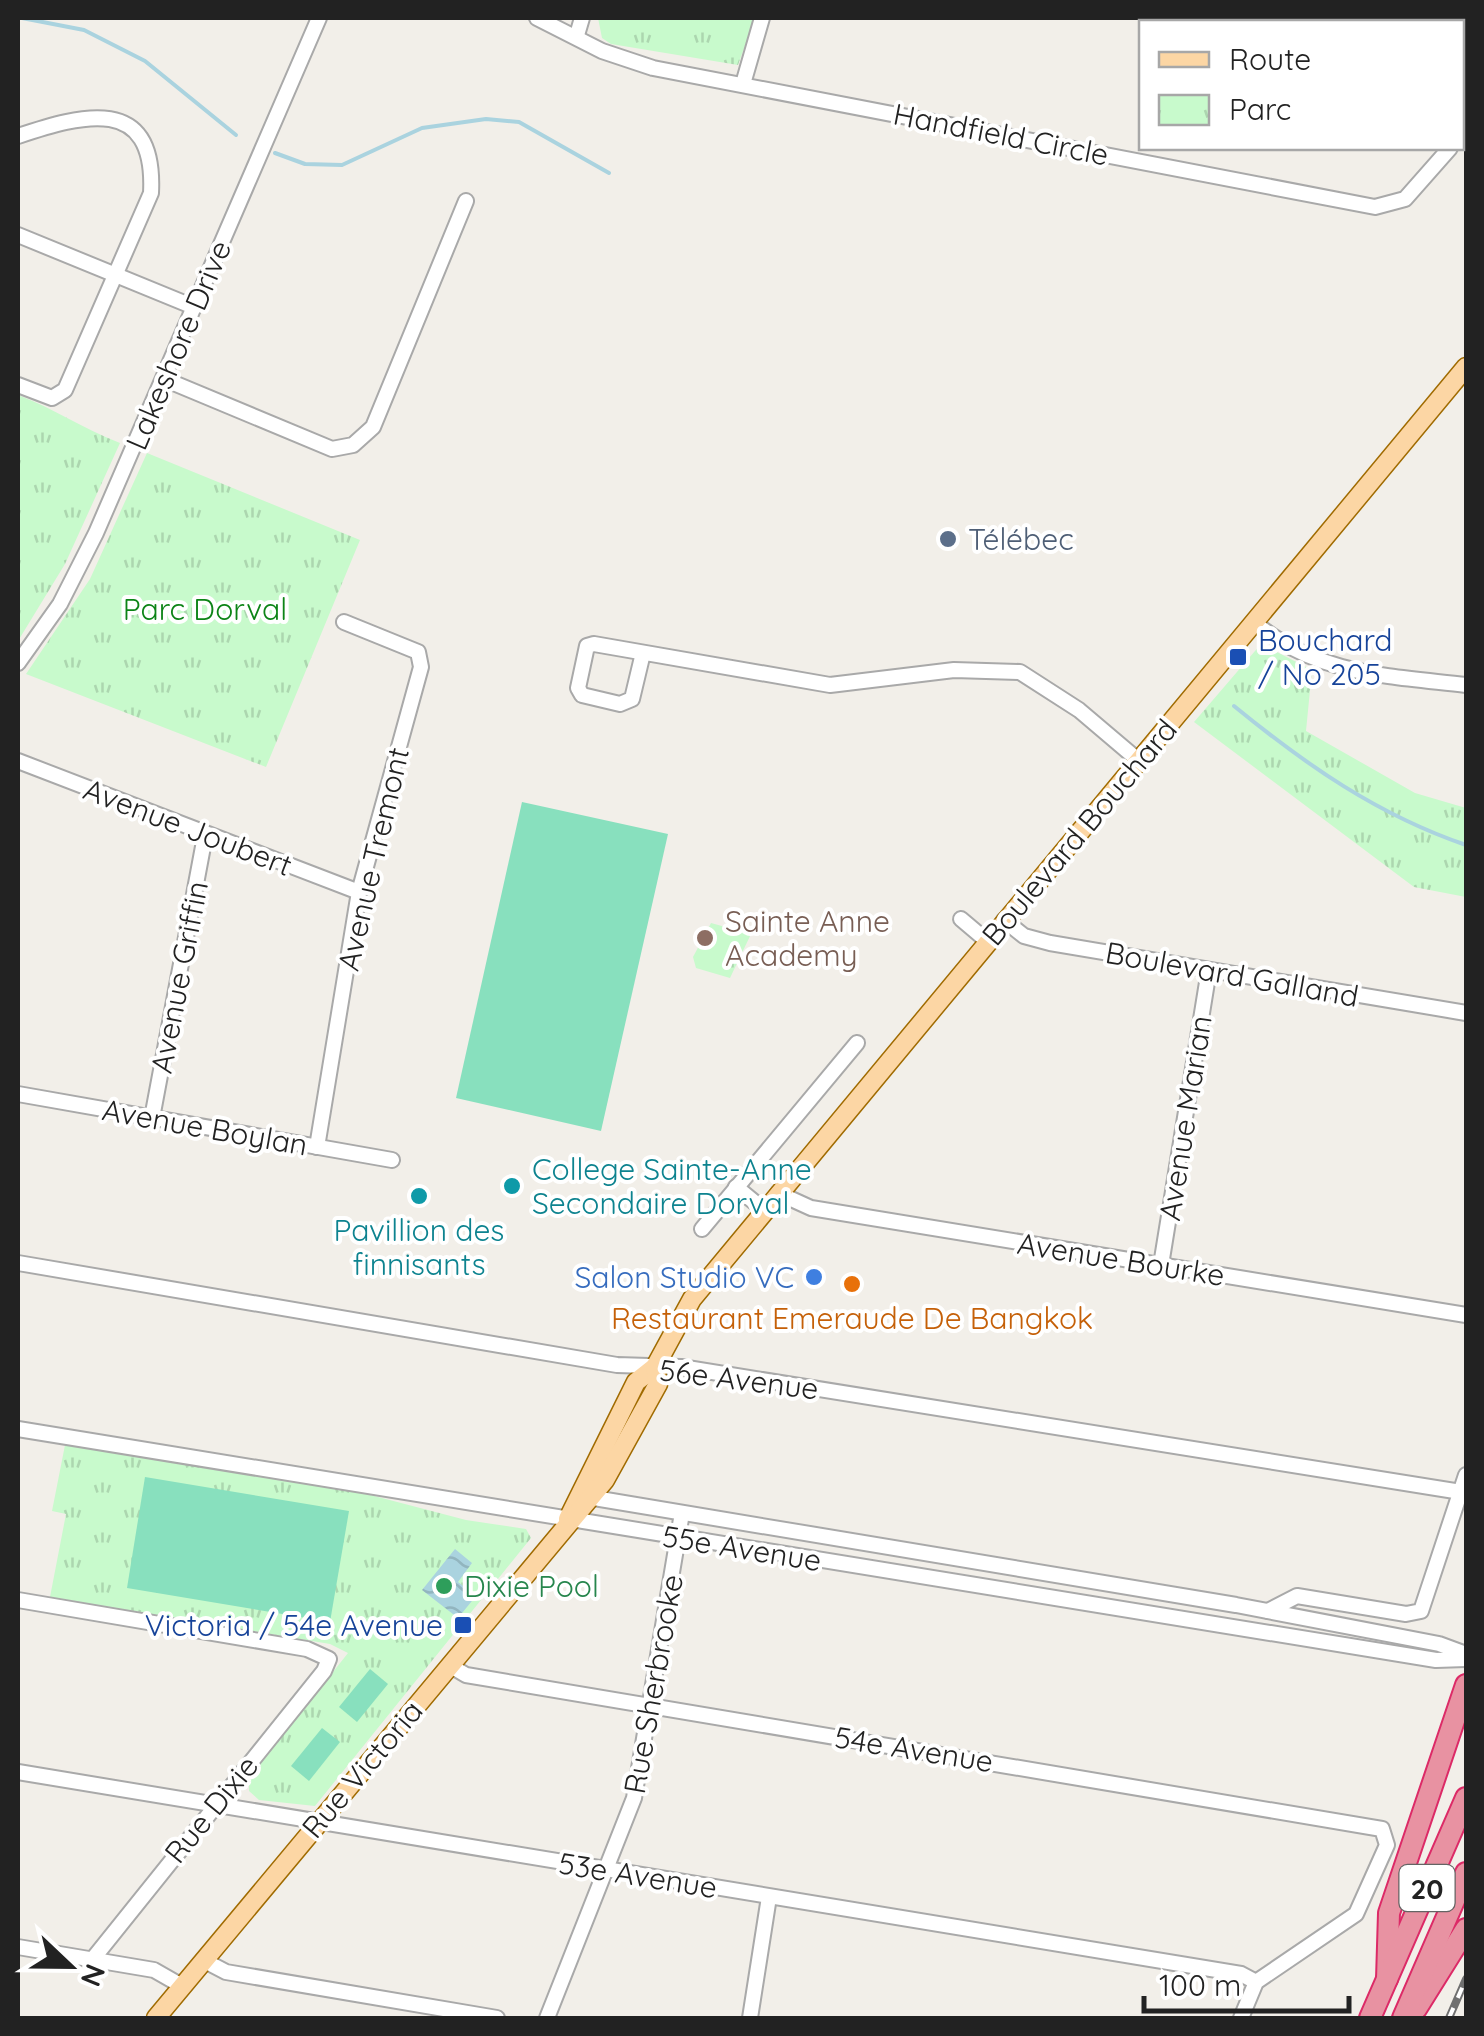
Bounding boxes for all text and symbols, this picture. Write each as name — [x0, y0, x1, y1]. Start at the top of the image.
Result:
legend — [1139, 20, 1464, 150]
text: Route — [1229, 40, 1311, 78]
text: Parc — [1229, 90, 1291, 128]
street label: Handfield Circle — [890, 95, 1112, 173]
street label: Lakeshore Drive — [117, 235, 239, 455]
place label: Télébec — [968, 520, 1074, 558]
marker: Télébec — [937, 528, 959, 550]
park label: Parc Dorval — [123, 590, 287, 628]
place label: Bouchard / No 205 — [1258, 621, 1393, 693]
marker: Bouchard / No 205 — [1227, 646, 1249, 668]
street label: Boulevard Bouchard — [973, 711, 1185, 953]
street label: Avenue Tremont — [329, 744, 417, 974]
street label: Avenue Joubert — [78, 770, 298, 884]
street label: Avenue Griffin — [142, 878, 216, 1076]
place label: Sainte Anne Academy — [725, 902, 890, 974]
marker: Sainte Anne Academy — [694, 927, 716, 949]
street label: Boulevard Galland — [1102, 933, 1362, 1015]
street label: Avenue Marian — [1150, 1013, 1220, 1223]
street label: Avenue Boylan — [99, 1090, 311, 1164]
place label: College Sainte-Anne Secondaire Dorval — [532, 1150, 812, 1222]
marker: College Sainte-Anne Secondaire Dorval — [501, 1175, 523, 1197]
marker: Pavillion des finnisants — [408, 1185, 430, 1207]
place label: Pavillion des finnisants — [334, 1211, 504, 1283]
street label: Avenue Bourke — [1015, 1224, 1227, 1294]
place label: Salon Studio VC — [574, 1258, 794, 1296]
marker: Salon Studio VC — [803, 1266, 825, 1288]
marker: Restaurant Emeraude De Bangkok — [841, 1273, 863, 1295]
place label: Restaurant Emeraude De Bangkok — [611, 1299, 1093, 1337]
street label: 56e Avenue — [657, 1350, 821, 1408]
street label: 55e Avenue — [660, 1517, 824, 1579]
place label: Dixie Pool — [464, 1567, 599, 1605]
street label: Rue Sherbrooke — [615, 1571, 691, 1797]
marker: Dixie Pool — [433, 1575, 455, 1597]
place label: Victoria / 54e Avenue — [145, 1606, 443, 1644]
marker: Victoria / 54e Avenue — [452, 1614, 474, 1636]
street label: Rue Victoria — [293, 1692, 431, 1846]
street label: 54e Avenue — [832, 1718, 996, 1780]
street label: Rue Dixie — [156, 1747, 266, 1871]
street label: 53e Avenue — [556, 1844, 720, 1906]
road number: 20 — [1400, 1865, 1454, 1911]
north arrow — [20, 1916, 120, 2016]
scale bar — [1144, 1951, 1349, 2013]
text: N — [74, 1959, 114, 1992]
text: 100 m — [1159, 1966, 1241, 2004]

